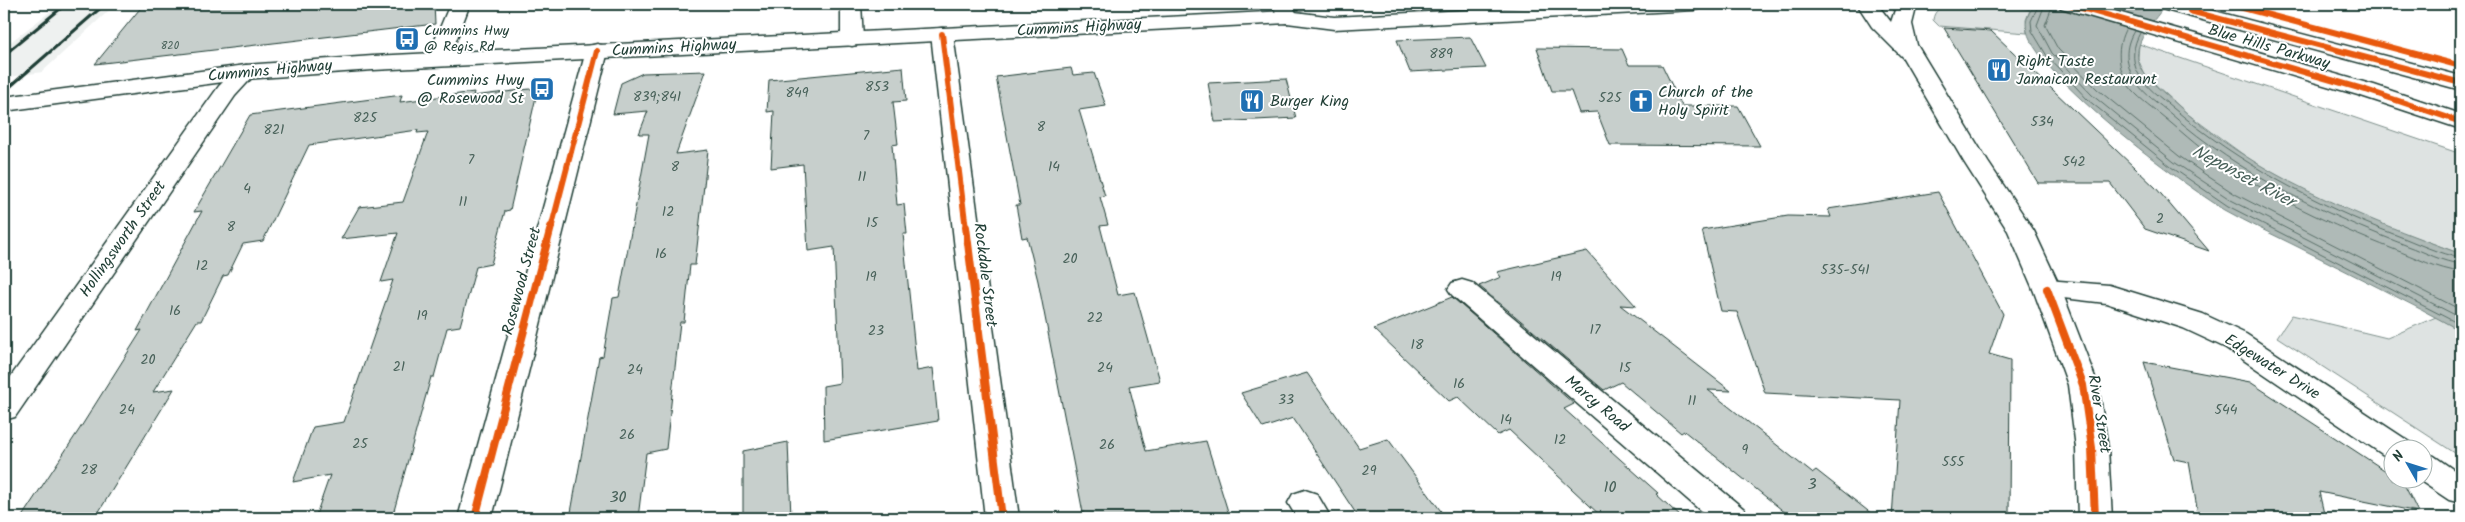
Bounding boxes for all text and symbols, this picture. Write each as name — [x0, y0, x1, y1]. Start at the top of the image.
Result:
street label: Cummins Highway — [1016, 12, 1142, 44]
street label: Blue Hills Parkway — [2205, 18, 2333, 76]
place label: Cummins Hwy @ Regis Rd — [424, 20, 510, 58]
bus stop icon: Cummins Hwy @ Regis Rd — [394, 26, 420, 52]
street label: Cummins Highway — [611, 32, 737, 64]
house number: 820 — [161, 37, 180, 55]
house number: 889 — [1429, 43, 1453, 65]
place label: Right Taste Jamaican Restaurant — [2016, 49, 2158, 92]
street label: Cummins Highway — [207, 53, 334, 89]
restaurant icon: Right Taste Jamaican Restaurant — [1986, 57, 2012, 83]
place label: Cummins Hwy @ Rosewood St — [417, 68, 525, 111]
bus stop icon: Cummins Hwy @ Rosewood St — [529, 76, 555, 102]
house number: 853 — [865, 76, 889, 98]
place label: Church of the Holy Spirit — [1658, 80, 1753, 123]
house number: 849 — [786, 82, 809, 104]
house number: 839;841 — [633, 86, 681, 108]
house number: 525 — [1598, 87, 1623, 109]
restaurant icon: Burger King — [1239, 88, 1265, 114]
church icon: Church of the Holy Spirit — [1628, 88, 1654, 114]
place label: Burger King — [1270, 89, 1349, 114]
house number: 825 — [353, 107, 379, 129]
house number: 534 — [2030, 111, 2054, 133]
house number: 8 — [1037, 116, 1046, 138]
house number: 821 — [264, 119, 284, 141]
house number: 7 — [863, 125, 870, 147]
water label: Neponset River — [2186, 138, 2303, 218]
house number: 7 — [468, 149, 475, 171]
house number: 542 — [2062, 151, 2086, 173]
house number: 8 — [671, 156, 680, 178]
house number: 14 — [1048, 156, 1060, 178]
house number: 11 — [858, 166, 866, 188]
street label: Hollingsworth Street — [73, 175, 173, 303]
house number: 4 — [243, 178, 251, 200]
house number: 11 — [459, 191, 467, 213]
house number: 12 — [662, 201, 674, 223]
house number: 2 — [2156, 208, 2164, 230]
house number: 15 — [866, 212, 879, 234]
house number: 8 — [227, 216, 236, 238]
street label: Rockdale Street — [966, 221, 1004, 329]
street label: Rosewood Street — [496, 223, 549, 338]
house number: 16 — [655, 243, 667, 265]
house number: 20 — [1062, 248, 1078, 270]
house number: 12 — [196, 255, 208, 277]
house number: 535-541 — [1820, 259, 1870, 281]
house number: 19 — [865, 266, 877, 288]
house number: 19 — [1550, 266, 1562, 288]
house number: 16 — [169, 300, 181, 322]
house number: 19 — [416, 305, 428, 327]
house number: 22 — [1087, 307, 1103, 329]
house number: 17 — [1590, 319, 1601, 341]
house number: 23 — [868, 320, 884, 342]
street label: Edgewater Drive — [2219, 328, 2325, 406]
house number: 18 — [1411, 334, 1424, 356]
house number: 20 — [140, 349, 156, 371]
house number: 21 — [393, 356, 405, 378]
house number: 24 — [1097, 357, 1113, 379]
house number: 15 — [1619, 357, 1632, 379]
house number: 24 — [627, 359, 643, 381]
street label: Marcy Road — [1559, 369, 1636, 439]
house number: 16 — [1453, 373, 1465, 395]
street label: River Street — [2080, 373, 2118, 456]
house number: 33 — [1278, 389, 1294, 411]
house number: 11 — [1688, 390, 1696, 412]
house number: 24 — [119, 399, 135, 421]
house number: 544 — [2215, 399, 2238, 421]
house number: 14 — [1500, 409, 1512, 431]
house number: 26 — [619, 424, 635, 446]
house number: 12 — [1554, 429, 1566, 451]
house number: 25 — [352, 433, 369, 455]
house number: 26 — [1099, 434, 1115, 456]
house number: 9 — [1742, 439, 1749, 461]
north arrow — [2382, 440, 2432, 490]
text: N — [2387, 446, 2410, 467]
house number: 555 — [1942, 451, 1966, 473]
house number: 28 — [81, 459, 98, 481]
house number: 29 — [1362, 460, 1377, 482]
house number: 3 — [1807, 472, 1817, 497]
house number: 10 — [1603, 475, 1617, 500]
house number: 30 — [609, 485, 627, 510]

